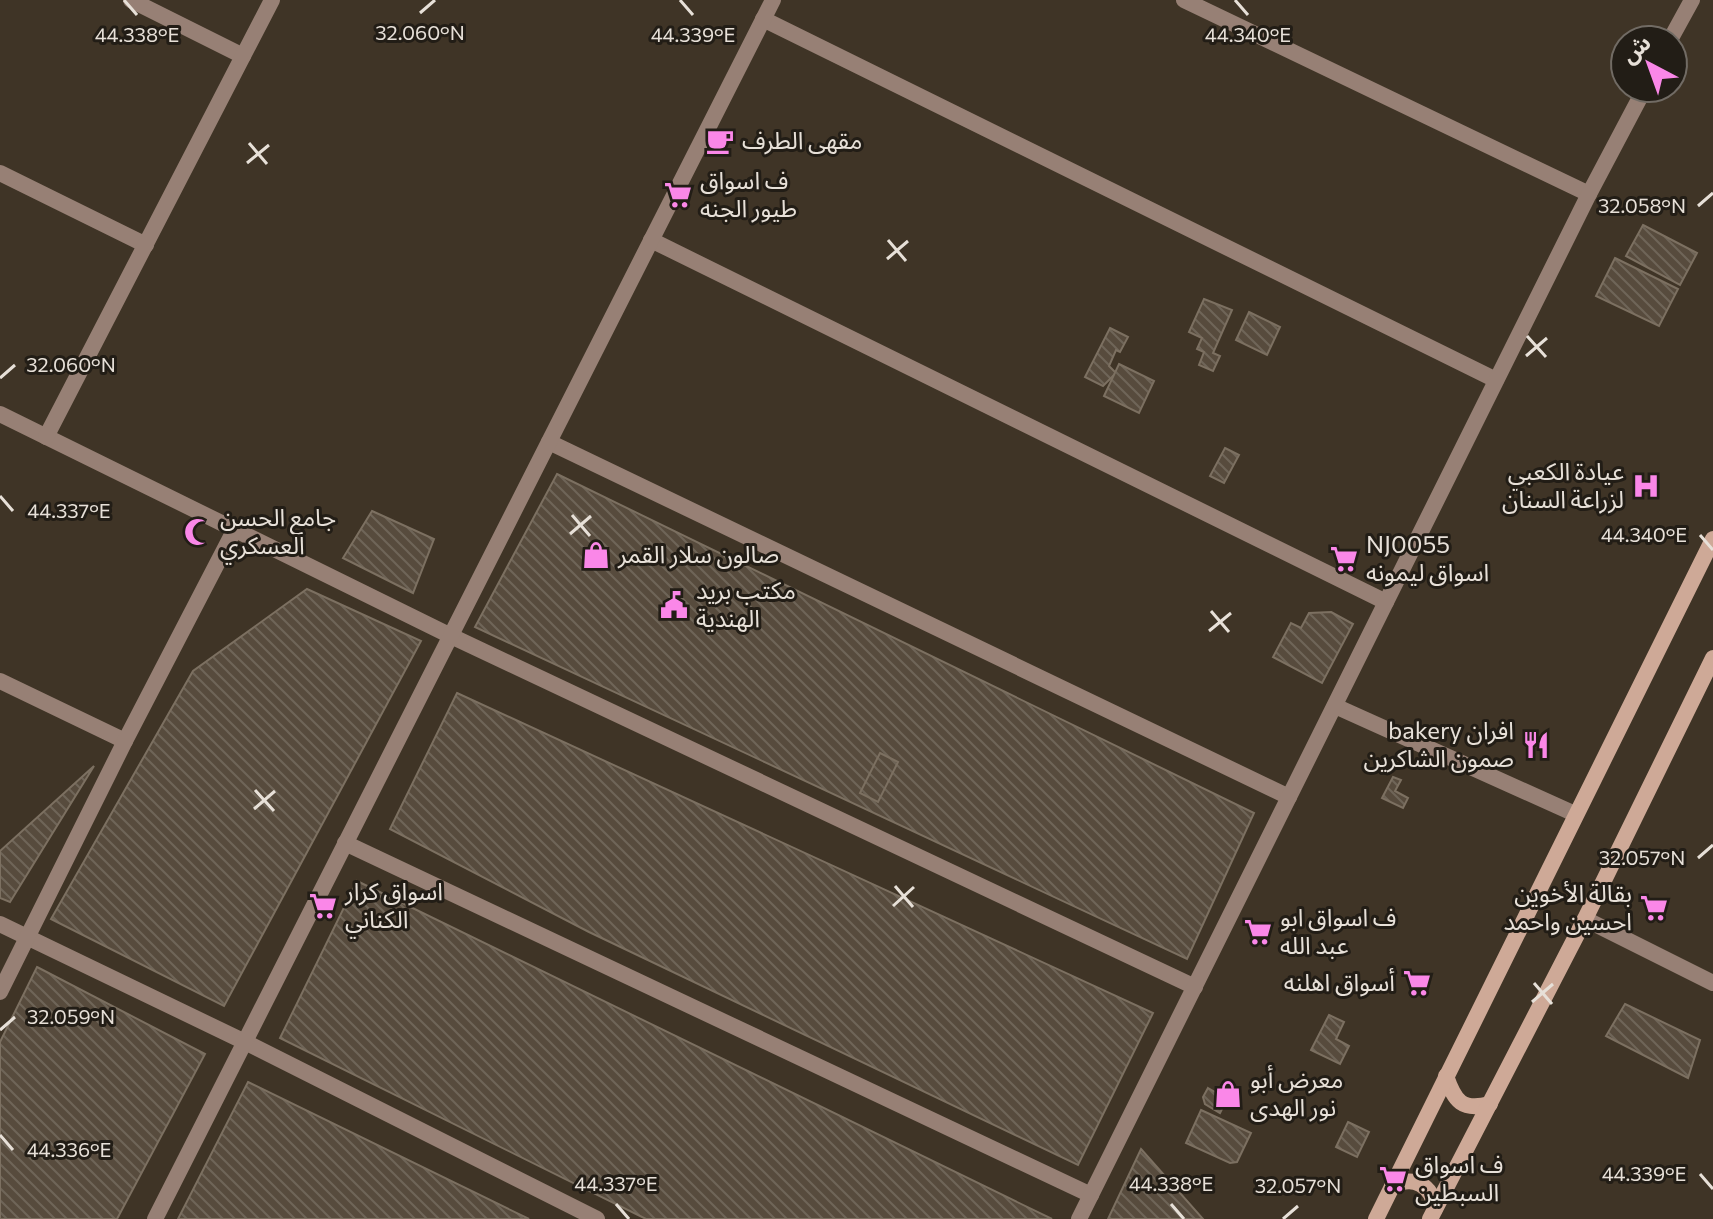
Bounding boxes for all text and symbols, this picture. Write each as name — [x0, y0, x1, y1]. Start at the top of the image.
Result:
text: 32.060°N — [375, 20, 465, 44]
text: 44.338°E — [95, 22, 179, 46]
text: 44.339°E — [651, 22, 735, 46]
text: 44.340°E — [1205, 22, 1291, 46]
north arrow — [1609, 24, 1689, 104]
text: ش — [1615, 28, 1656, 69]
place label: مقهى الطرف — [742, 125, 862, 155]
cafe icon: مقهى الطرف — [705, 126, 735, 156]
place label: ف اسواق طيور الجنه — [700, 165, 797, 223]
supermarket icon: ف اسواق طيور الجنه — [663, 180, 693, 210]
text: 32.058°N — [1598, 193, 1686, 217]
text: 32.060°N — [26, 352, 116, 376]
place label: عيادة الكعبي لزراعة السنان — [1502, 456, 1624, 514]
hospital icon: عيادة الكعبي لزراعة السنان — [1631, 471, 1661, 501]
text: 44.337°E — [27, 498, 111, 522]
place label: جامع الحسن العسكري — [220, 502, 336, 565]
mosque icon: جامع الحسن العسكري — [183, 517, 213, 547]
text: 44.340°E — [1601, 522, 1687, 546]
place label: NJ0055 اسواق ليمونه — [1366, 529, 1489, 587]
place label: صالون سلار القمر — [617, 539, 779, 569]
shop icon: صالون سلار القمر — [581, 540, 611, 570]
supermarket icon: NJ0055 اسواق ليمونه — [1329, 544, 1359, 574]
place label: مكتب بريد الهندية — [696, 575, 796, 632]
public building icon: مكتب بريد الهندية — [659, 590, 689, 620]
place label: bakery افران صمون الشاكرين — [1363, 715, 1514, 773]
restaurant icon: bakery افران صمون الشاكرين — [1521, 730, 1551, 760]
text: 32.057°N — [1599, 845, 1685, 869]
place label: اسواق كرار الكناني — [344, 876, 443, 939]
place label: بقالة الأخوين احسين واحمد — [1503, 878, 1632, 936]
supermarket icon: اسواق كرار الكناني — [308, 891, 338, 921]
supermarket icon: بقالة الأخوين احسين واحمد — [1639, 893, 1669, 923]
place label: ف اسواق ابو عبد الله — [1280, 902, 1396, 959]
supermarket icon: ف اسواق ابو عبد الله — [1243, 917, 1273, 947]
place label: أسواق اهلنه — [1284, 967, 1395, 997]
supermarket icon: أسواق اهلنه — [1402, 968, 1432, 998]
text: 32.059°N — [27, 1004, 115, 1028]
place label: معرض أبو نور الهدى — [1250, 1064, 1343, 1122]
shop icon: معرض أبو نور الهدى — [1213, 1079, 1243, 1109]
text: 44.336°E — [27, 1137, 111, 1161]
place label: ف اسواق السبطين — [1415, 1149, 1503, 1206]
text: 44.339°E — [1602, 1161, 1686, 1185]
supermarket icon: ف اسواق السبطين — [1378, 1164, 1408, 1194]
text: 44.337°E — [574, 1171, 658, 1195]
text: 44.338°E — [1129, 1171, 1213, 1195]
text: 32.057°N — [1255, 1173, 1341, 1197]

